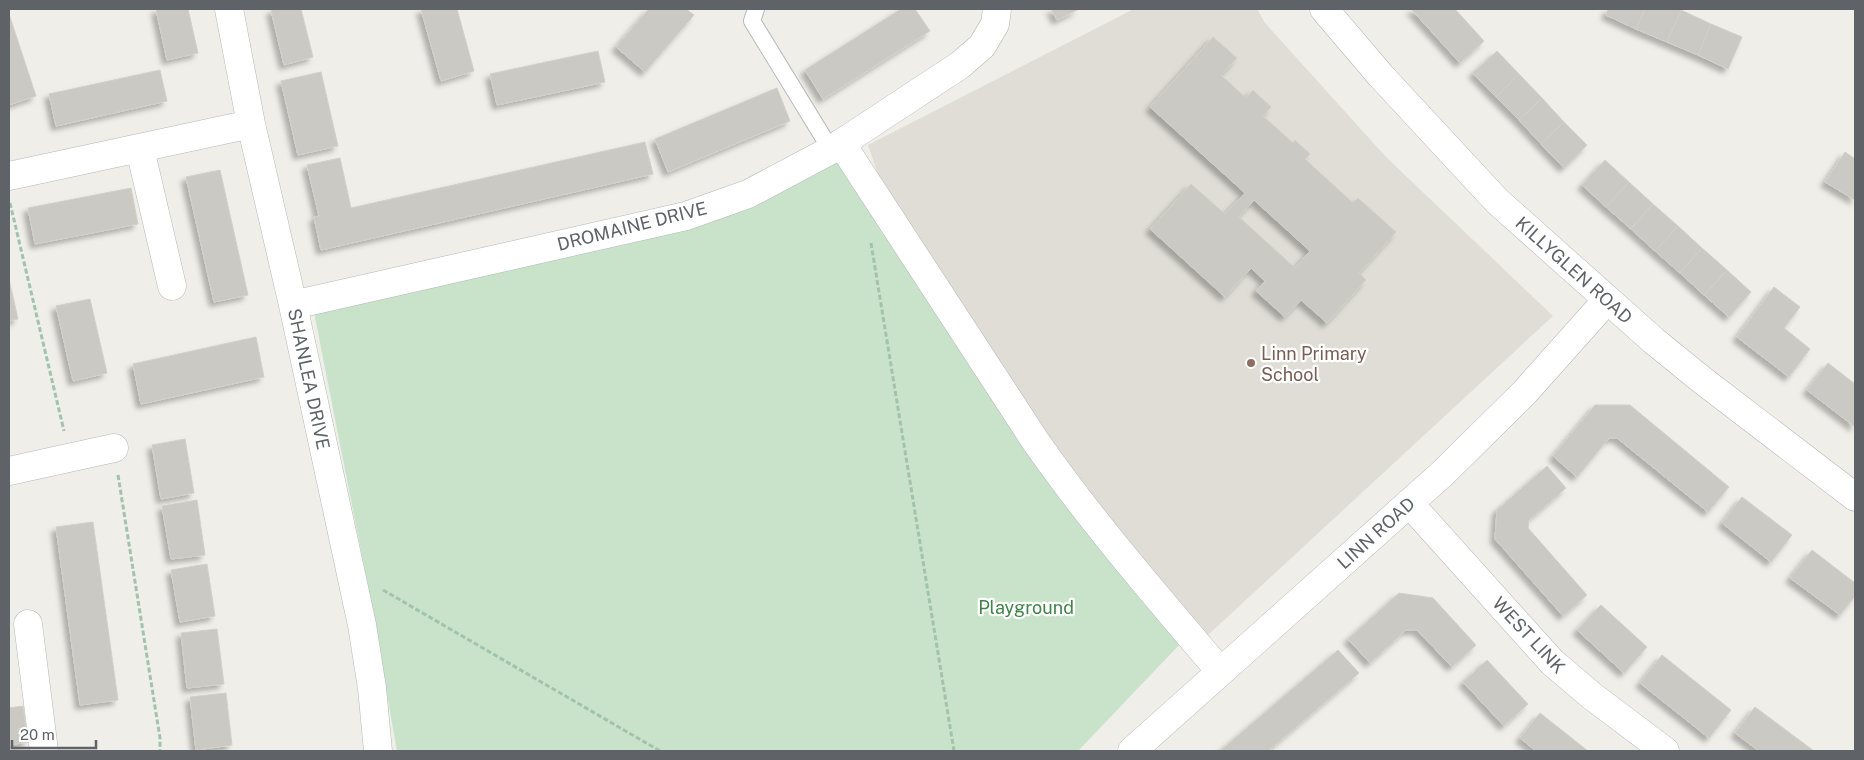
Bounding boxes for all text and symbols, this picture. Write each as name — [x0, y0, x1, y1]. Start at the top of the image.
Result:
street label: DROMAINE DRIVE — [555, 197, 709, 255]
street label: KILLYGLEN ROAD — [1511, 212, 1637, 328]
street label: SHANLEA DRIVE — [284, 306, 334, 452]
place label: Linn Primary School — [1261, 343, 1367, 385]
marker: Linn Primary School — [1245, 357, 1257, 369]
street label: LINN ROAD — [1333, 493, 1419, 573]
street label: WEST LINK — [1488, 593, 1570, 677]
park label: Playground — [978, 597, 1074, 618]
scale bar — [12, 718, 96, 750]
text: 20 m — [20, 726, 55, 743]

